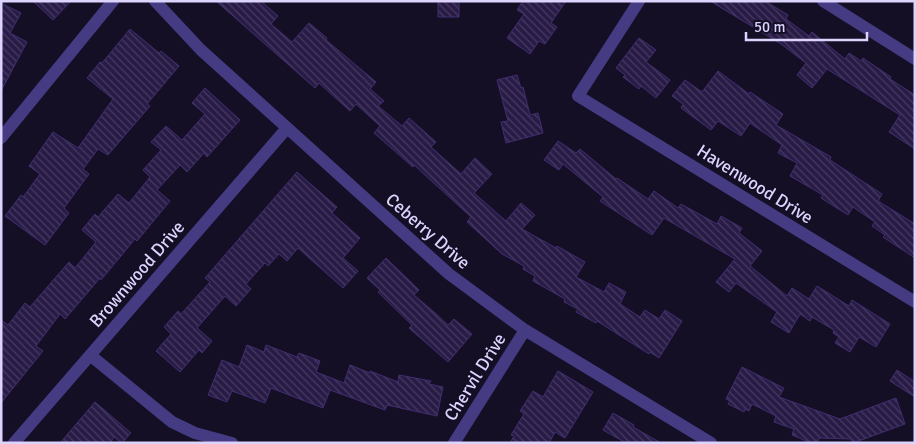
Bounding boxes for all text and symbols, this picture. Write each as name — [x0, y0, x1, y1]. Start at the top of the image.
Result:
scale bar — [746, 10, 867, 42]
text: 50 m — [754, 18, 785, 36]
street label: Havenwood Drive — [693, 140, 817, 228]
street label: Ceberry Drive — [381, 188, 475, 274]
street label: Brownwood Drive — [85, 216, 189, 332]
street label: Chervil Drive — [439, 329, 511, 425]

